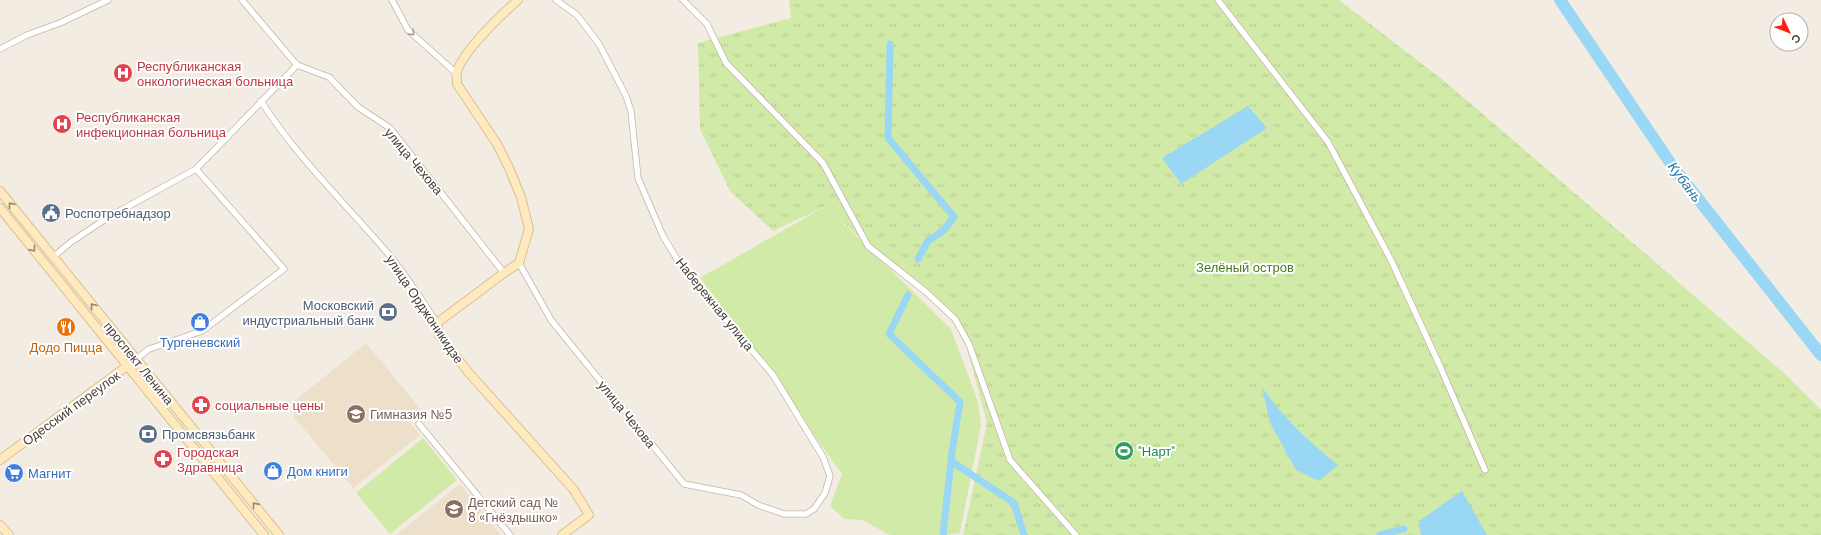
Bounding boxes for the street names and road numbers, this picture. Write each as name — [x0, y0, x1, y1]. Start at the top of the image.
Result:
street label: улица Чехова — [381, 124, 447, 199]
street label: улица Орджоникидзе — [382, 252, 467, 367]
street label: Набережная улица — [672, 254, 758, 355]
street label: проспект Ленина — [100, 318, 178, 409]
street label: Одесский переулок — [19, 367, 124, 450]
street label: улица Чехова — [594, 377, 660, 452]

